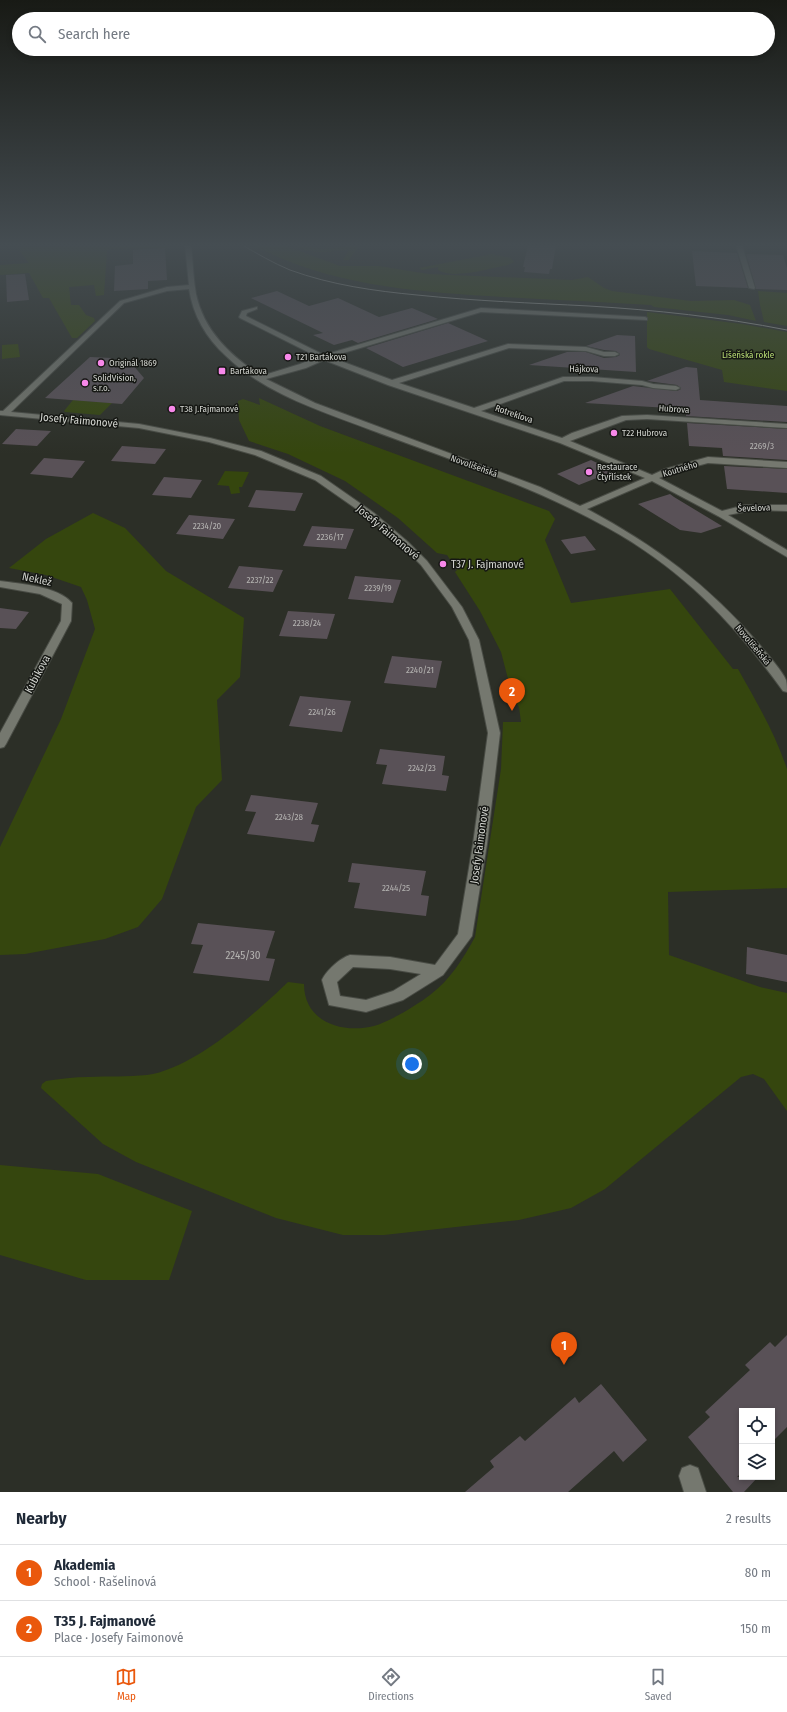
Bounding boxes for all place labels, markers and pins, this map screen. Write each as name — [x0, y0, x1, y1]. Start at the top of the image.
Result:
marker: T21 Bartákova — [283, 352, 293, 362]
place label: T21 Bartákova — [296, 352, 347, 362]
marker: Originál 1869 — [96, 358, 106, 368]
place label: Originál 1869 — [109, 358, 157, 368]
marker: Bartákova — [217, 366, 227, 376]
place label: Bartákova — [230, 366, 267, 376]
place label: SolidVision, s.r.o. — [93, 373, 136, 393]
marker: SolidVision, s.r.o. — [80, 378, 90, 388]
marker: T38 J.Fajmanové — [167, 404, 177, 414]
place label: T38 J.Fajmanové — [180, 404, 239, 414]
marker: T22 Hubrova — [609, 428, 619, 438]
place label: T22 Hubrova — [622, 428, 668, 438]
place label: Restaurace Čtyřlístek — [597, 462, 638, 482]
marker: Restaurace Čtyřlístek — [584, 467, 594, 477]
place label: T37 J. Fajmanové — [451, 558, 524, 571]
marker: T37 J. Fajmanové — [438, 559, 448, 569]
pin: 2 — [499, 678, 525, 711]
pin: 1 — [551, 1332, 577, 1365]

